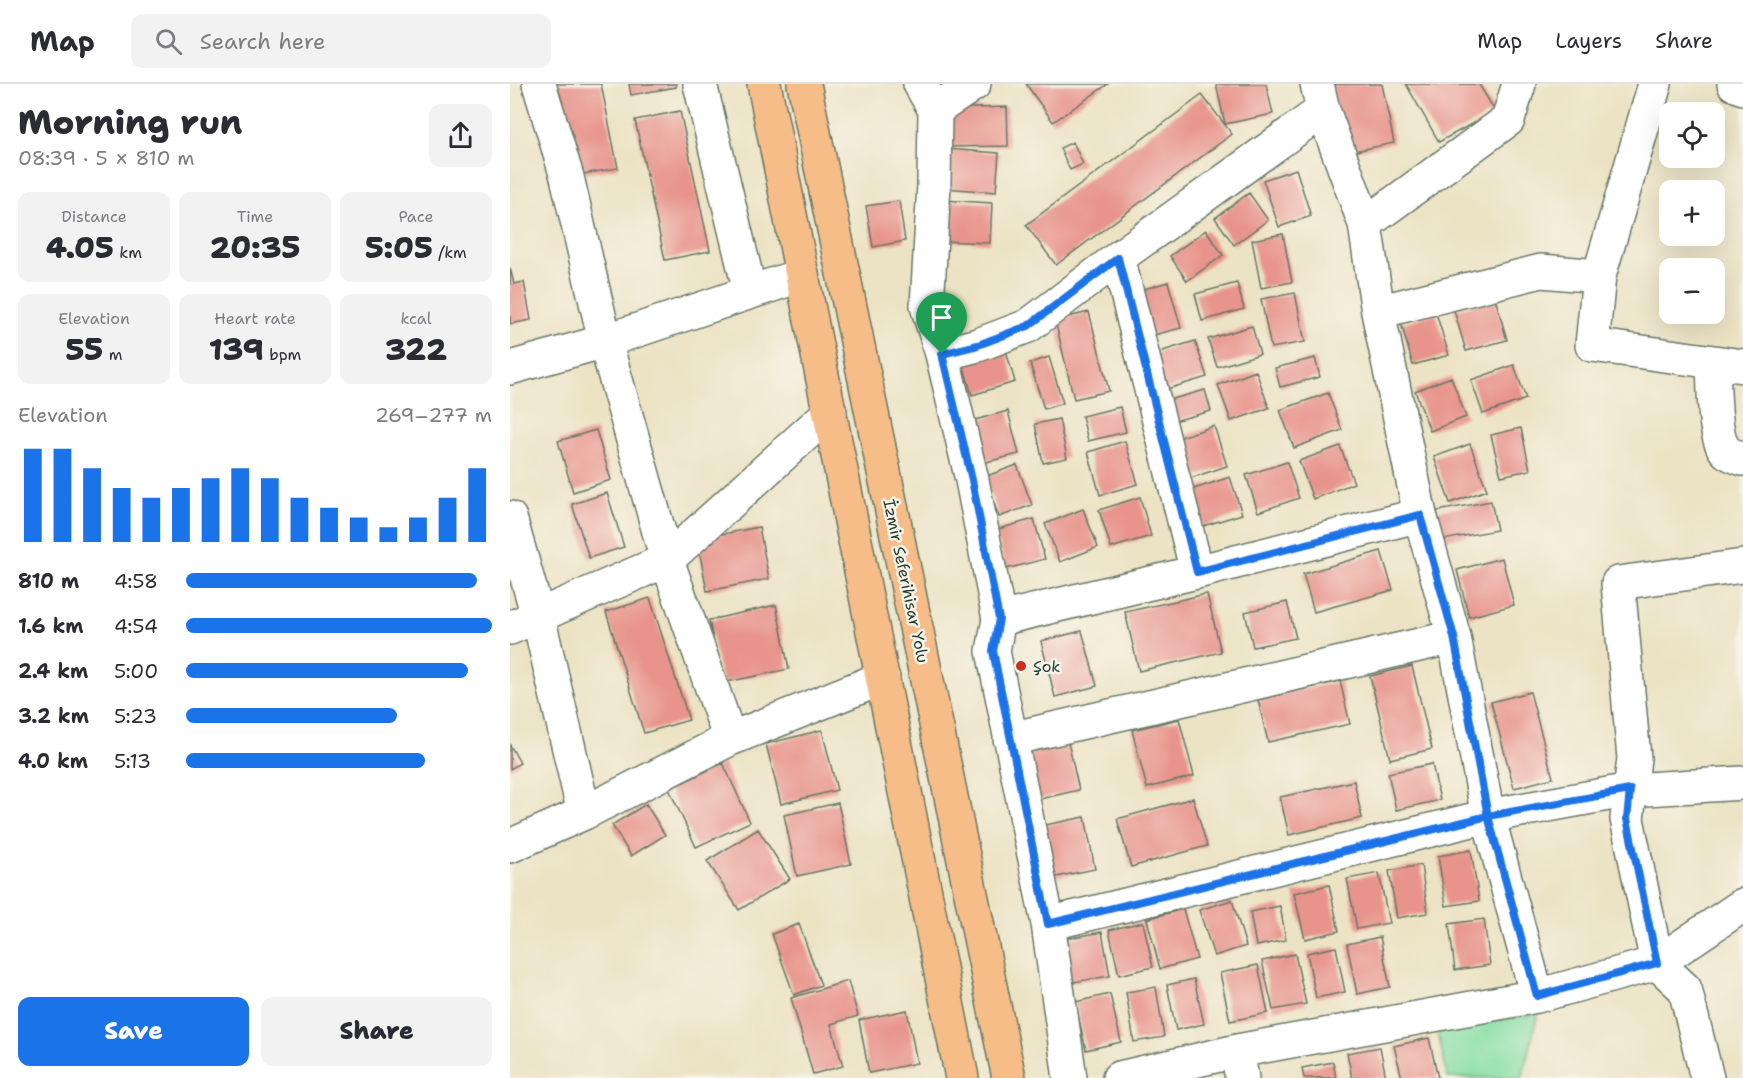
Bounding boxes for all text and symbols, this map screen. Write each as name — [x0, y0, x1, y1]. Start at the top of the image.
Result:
search box — [131, 14, 551, 68]
text: Map — [30, 22, 95, 60]
icon: search — [152, 25, 185, 58]
text: Search here — [200, 27, 325, 56]
text: Map — [1477, 27, 1522, 55]
text: Layers — [1555, 27, 1622, 55]
text: Share — [1655, 27, 1713, 55]
text: Morning run — [18, 100, 242, 145]
map controls — [1659, 102, 1725, 324]
button: locate — [1659, 102, 1725, 168]
button: share — [429, 104, 492, 167]
text: 08:39 · 5 × 810 m — [18, 145, 194, 171]
button: + — [1659, 180, 1725, 246]
text: Distance — [61, 206, 127, 227]
text: Time — [237, 206, 273, 227]
text: Pace — [398, 206, 434, 227]
text: 4.05 — [46, 227, 114, 268]
text: 20:35 — [210, 227, 300, 268]
text: 5:05 — [365, 227, 433, 268]
text: km — [114, 242, 142, 263]
text: /km — [433, 242, 467, 263]
button: − — [1659, 258, 1725, 324]
pin — [916, 292, 967, 354]
icon: arrive — [925, 301, 958, 334]
text: Elevation — [58, 308, 130, 329]
text: Heart rate — [214, 308, 296, 329]
text: kcal — [400, 308, 432, 329]
text: 55 — [66, 329, 103, 370]
text: 139 — [209, 329, 264, 370]
text: 322 — [385, 329, 447, 370]
text: m — [103, 344, 123, 365]
text: bpm — [264, 344, 301, 365]
text: Elevation — [18, 402, 108, 428]
text: 269–277 m — [375, 402, 492, 428]
street label: İzmir Seferihisar Yolu — [878, 497, 934, 665]
text: 810 m — [18, 568, 79, 594]
text: 4:58 — [114, 568, 158, 594]
text: 1.6 km — [18, 613, 84, 639]
text: 4:54 — [114, 613, 158, 639]
place label: Şok — [1033, 656, 1060, 677]
text: 2.4 km — [18, 658, 88, 684]
text: 5:00 — [114, 658, 158, 684]
marker: Şok — [1014, 659, 1028, 673]
text: 3.2 km — [18, 703, 89, 729]
text: 5:23 — [114, 703, 157, 729]
text: 4.0 km — [18, 748, 88, 774]
text: 5:13 — [114, 748, 151, 774]
button: Save — [18, 997, 249, 1066]
button: Share — [261, 997, 492, 1066]

